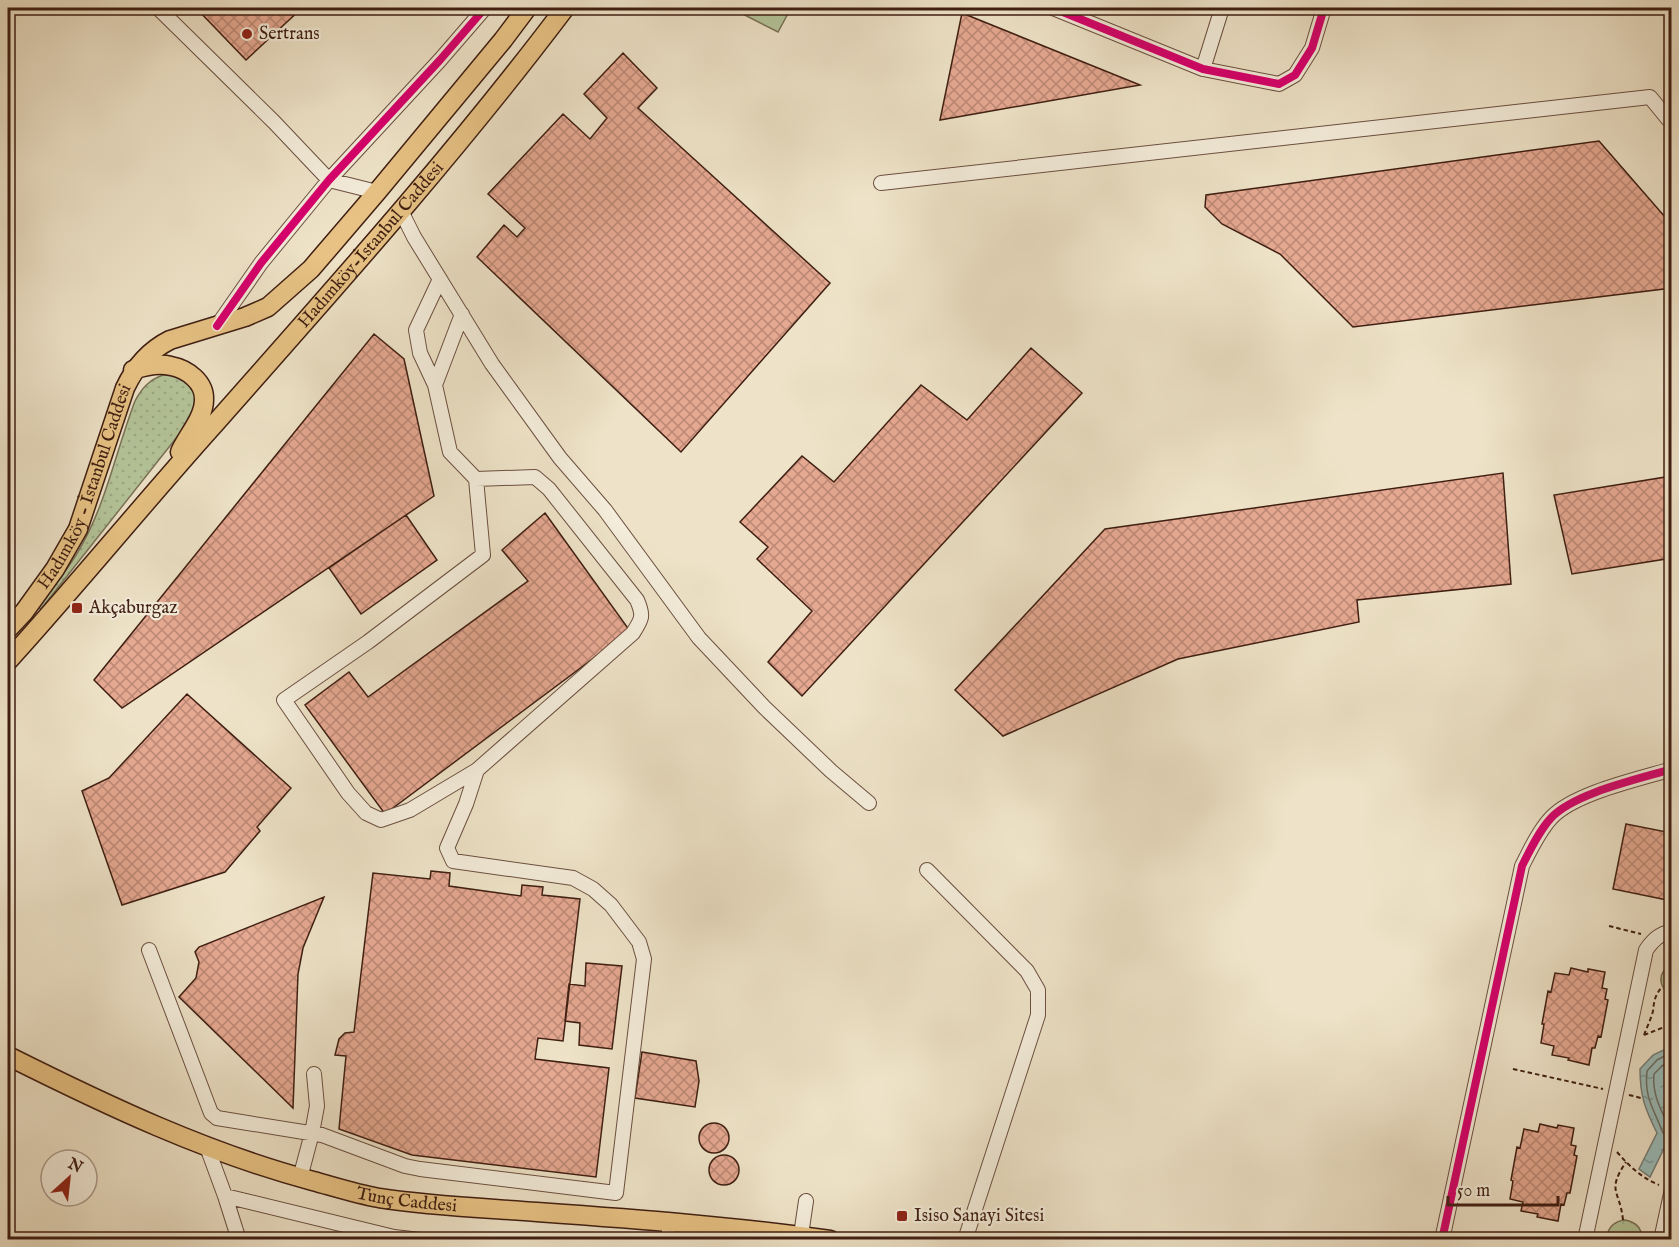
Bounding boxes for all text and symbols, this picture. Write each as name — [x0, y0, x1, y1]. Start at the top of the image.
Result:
place label: Sertrans — [259, 23, 320, 46]
marker: Sertrans — [240, 27, 254, 41]
street label: Hadımköy-İstanbul Caddesi — [293, 157, 449, 333]
street label: Hadımköy - İstanbul Caddesi — [32, 380, 137, 594]
place label: Akçaburgaz — [88, 597, 178, 620]
marker: Akçaburgaz — [70, 601, 84, 615]
north arrow — [39, 1148, 99, 1208]
text: N — [63, 1154, 86, 1179]
scale bar — [1448, 1169, 1558, 1207]
text: 50 m — [1457, 1180, 1490, 1203]
street label: Tunç Caddesi — [354, 1182, 458, 1218]
place label: Isiso Sanayi Sitesi — [914, 1205, 1044, 1228]
marker: Isiso Sanayi Sitesi — [895, 1209, 909, 1223]

